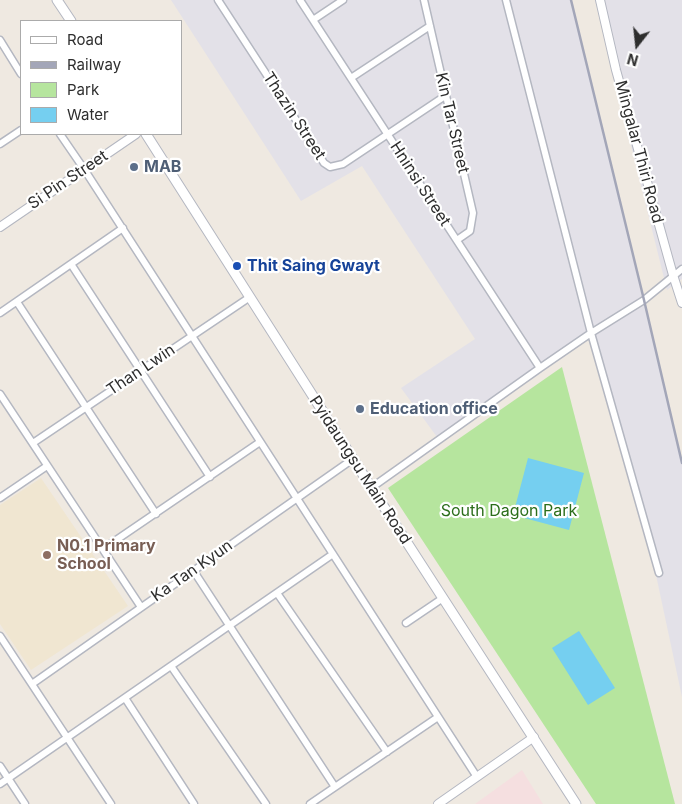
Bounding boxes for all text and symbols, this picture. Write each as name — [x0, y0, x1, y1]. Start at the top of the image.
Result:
legend — [20, 20, 182, 135]
north arrow — [612, 20, 662, 70]
text: Road — [67, 30, 103, 49]
text: N — [625, 50, 640, 70]
text: Railway — [67, 55, 121, 74]
street label: Thazin Street — [259, 69, 329, 163]
street label: Kin Tar Street — [431, 71, 473, 175]
street label: Mingalar Thiri Road — [611, 79, 667, 225]
text: Park — [67, 80, 99, 99]
text: Water — [67, 105, 109, 124]
street label: Hninsi Street — [386, 138, 454, 230]
street label: Si Pin Street — [25, 146, 111, 214]
place label: MAB — [144, 157, 181, 177]
marker: MAB — [128, 161, 140, 173]
place label: Thit Saing Gwayt — [247, 256, 380, 276]
marker: Thit Saing Gwayt — [231, 260, 243, 272]
street label: Than Lwin — [103, 340, 179, 400]
street label: Pyidaungsu Main Road — [305, 392, 415, 548]
place label: Education office — [370, 399, 498, 419]
marker: Education office — [354, 403, 366, 415]
park label: South Dagon Park — [441, 501, 577, 521]
place label: N0.1 Primary School — [57, 536, 156, 574]
street label: Ka Tan Kyun — [148, 536, 236, 606]
marker: N0.1 Primary School — [41, 549, 53, 561]

